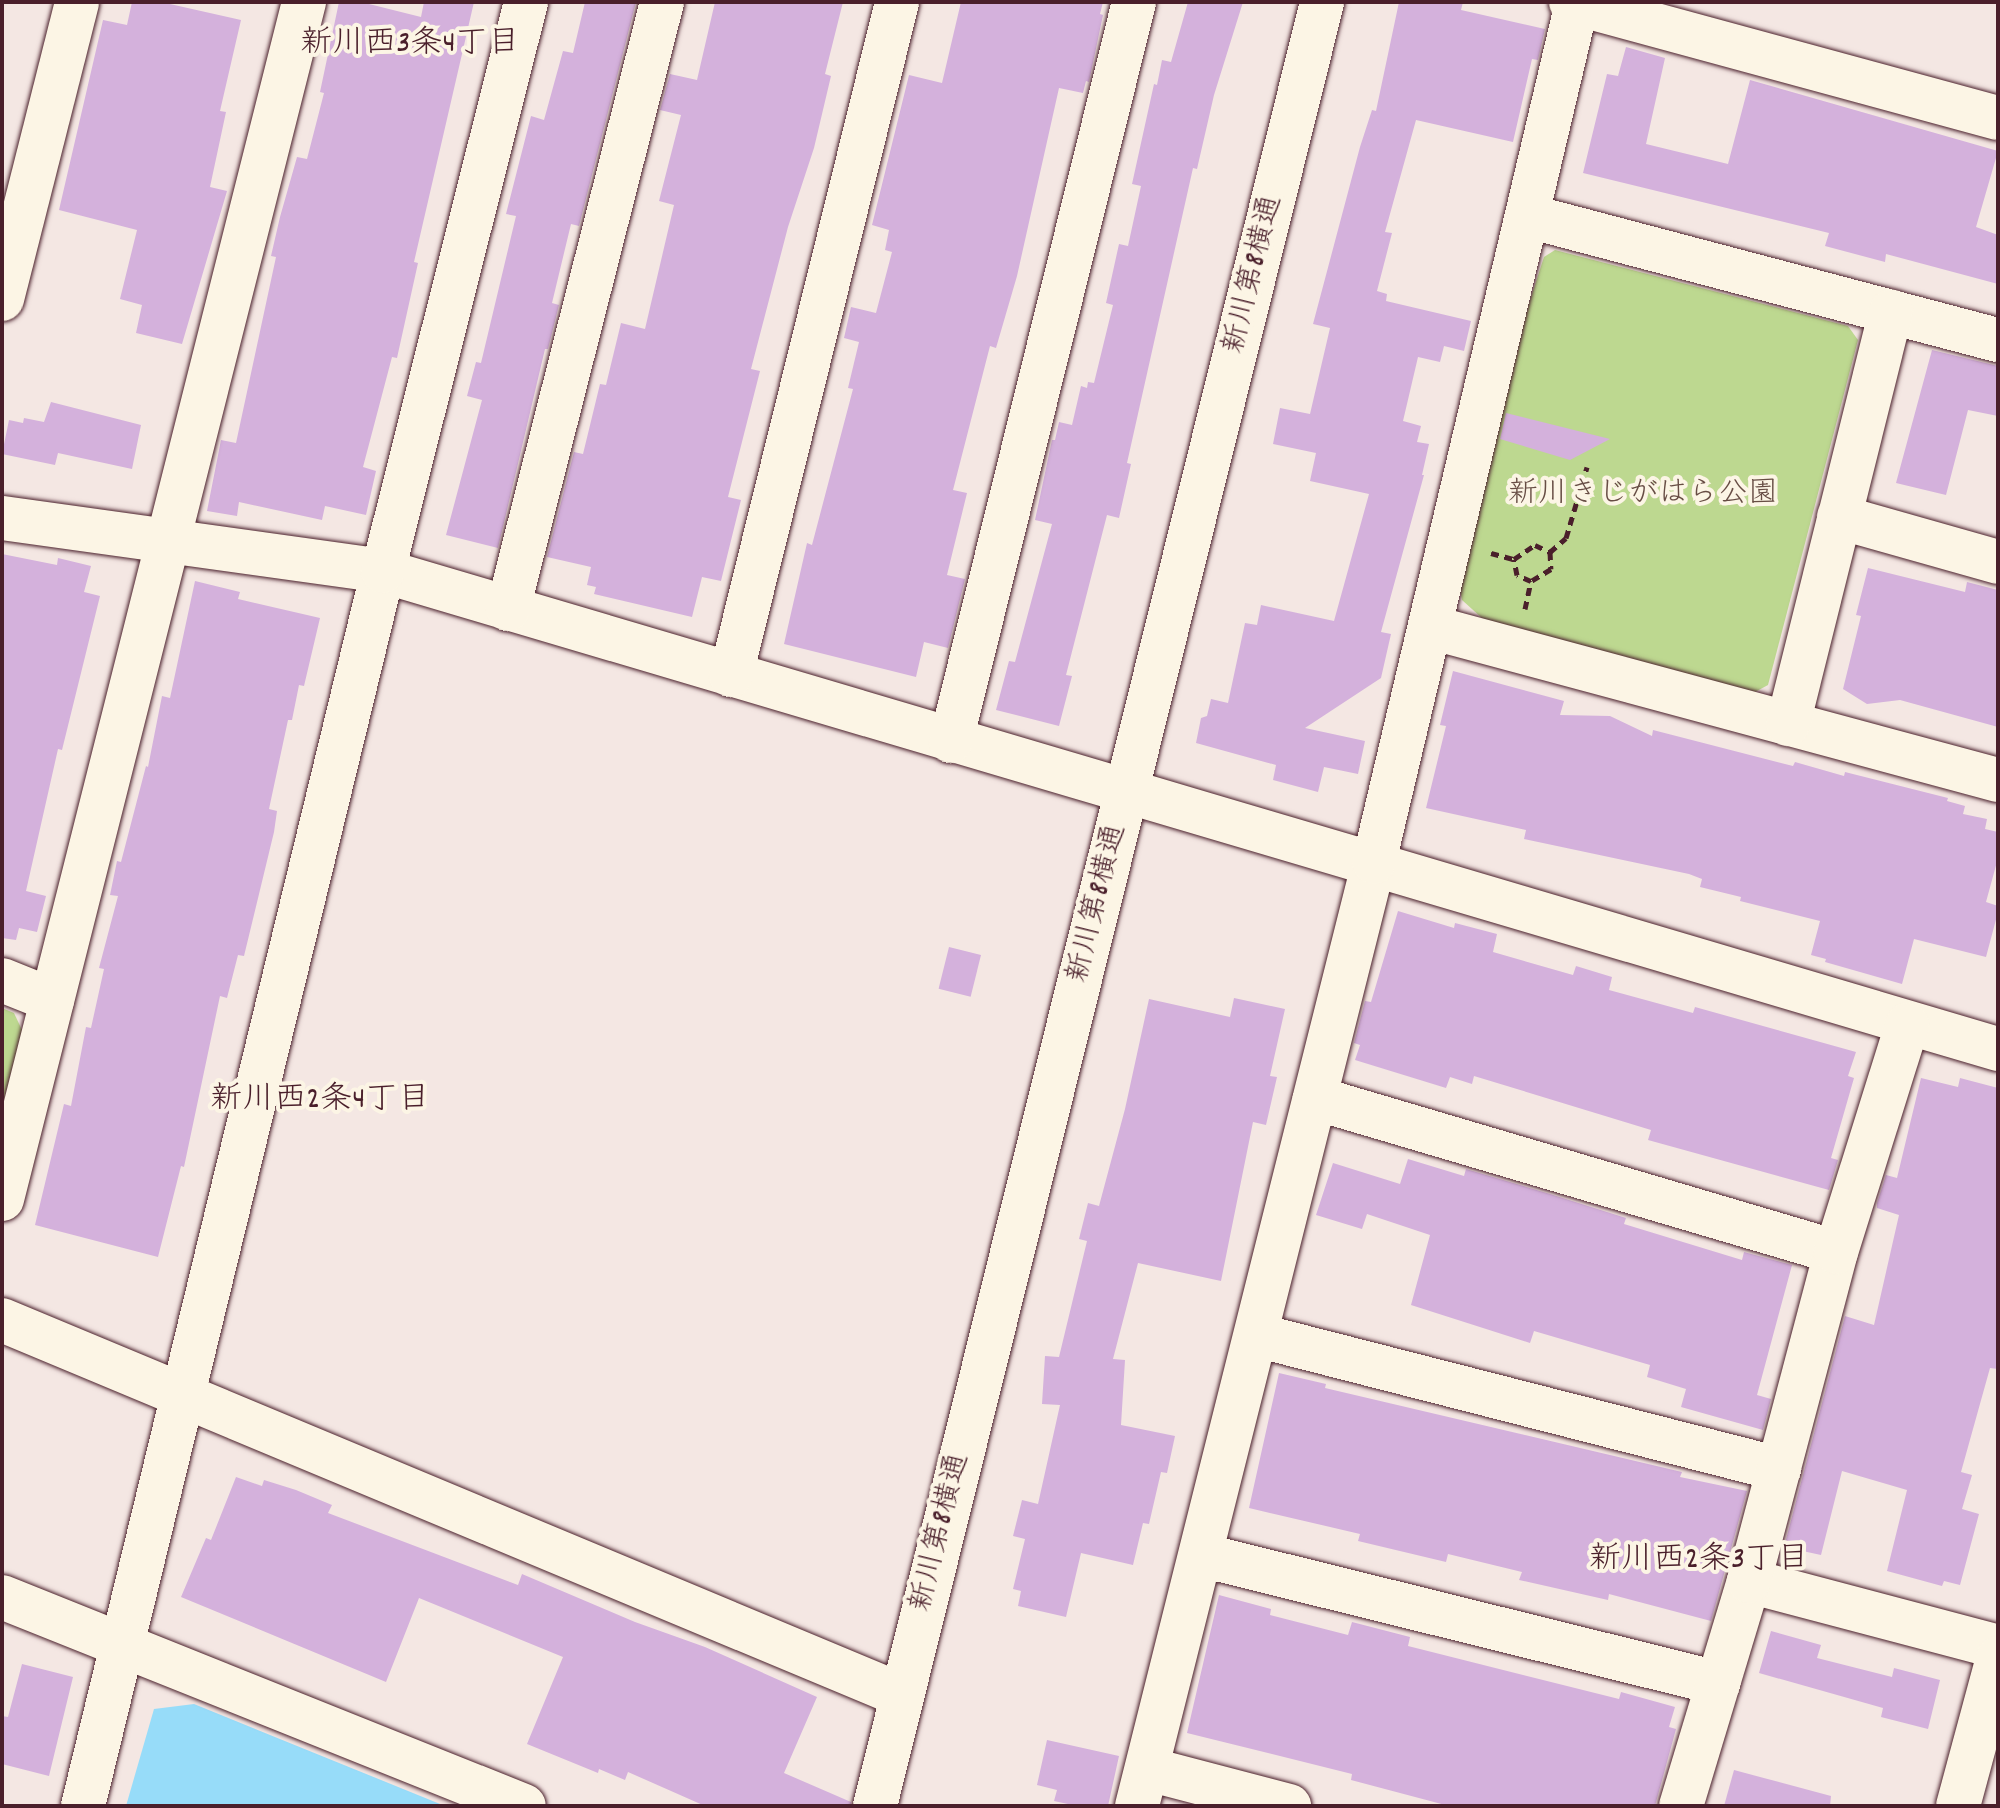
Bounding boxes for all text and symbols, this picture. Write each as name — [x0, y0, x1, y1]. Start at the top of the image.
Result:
district label: 新川西3条4丁目 — [300, 26, 520, 64]
street label: 新川第8横通 — [1218, 192, 1292, 358]
park label: 新川きじがはら公園 — [1508, 478, 1778, 514]
street label: 新川第8横通 — [1062, 821, 1136, 987]
district label: 新川西2条4丁目 — [210, 1082, 430, 1120]
street label: 新川第8横通 — [905, 1450, 979, 1616]
district label: 新川西2条3丁目 — [1589, 1542, 1809, 1580]

